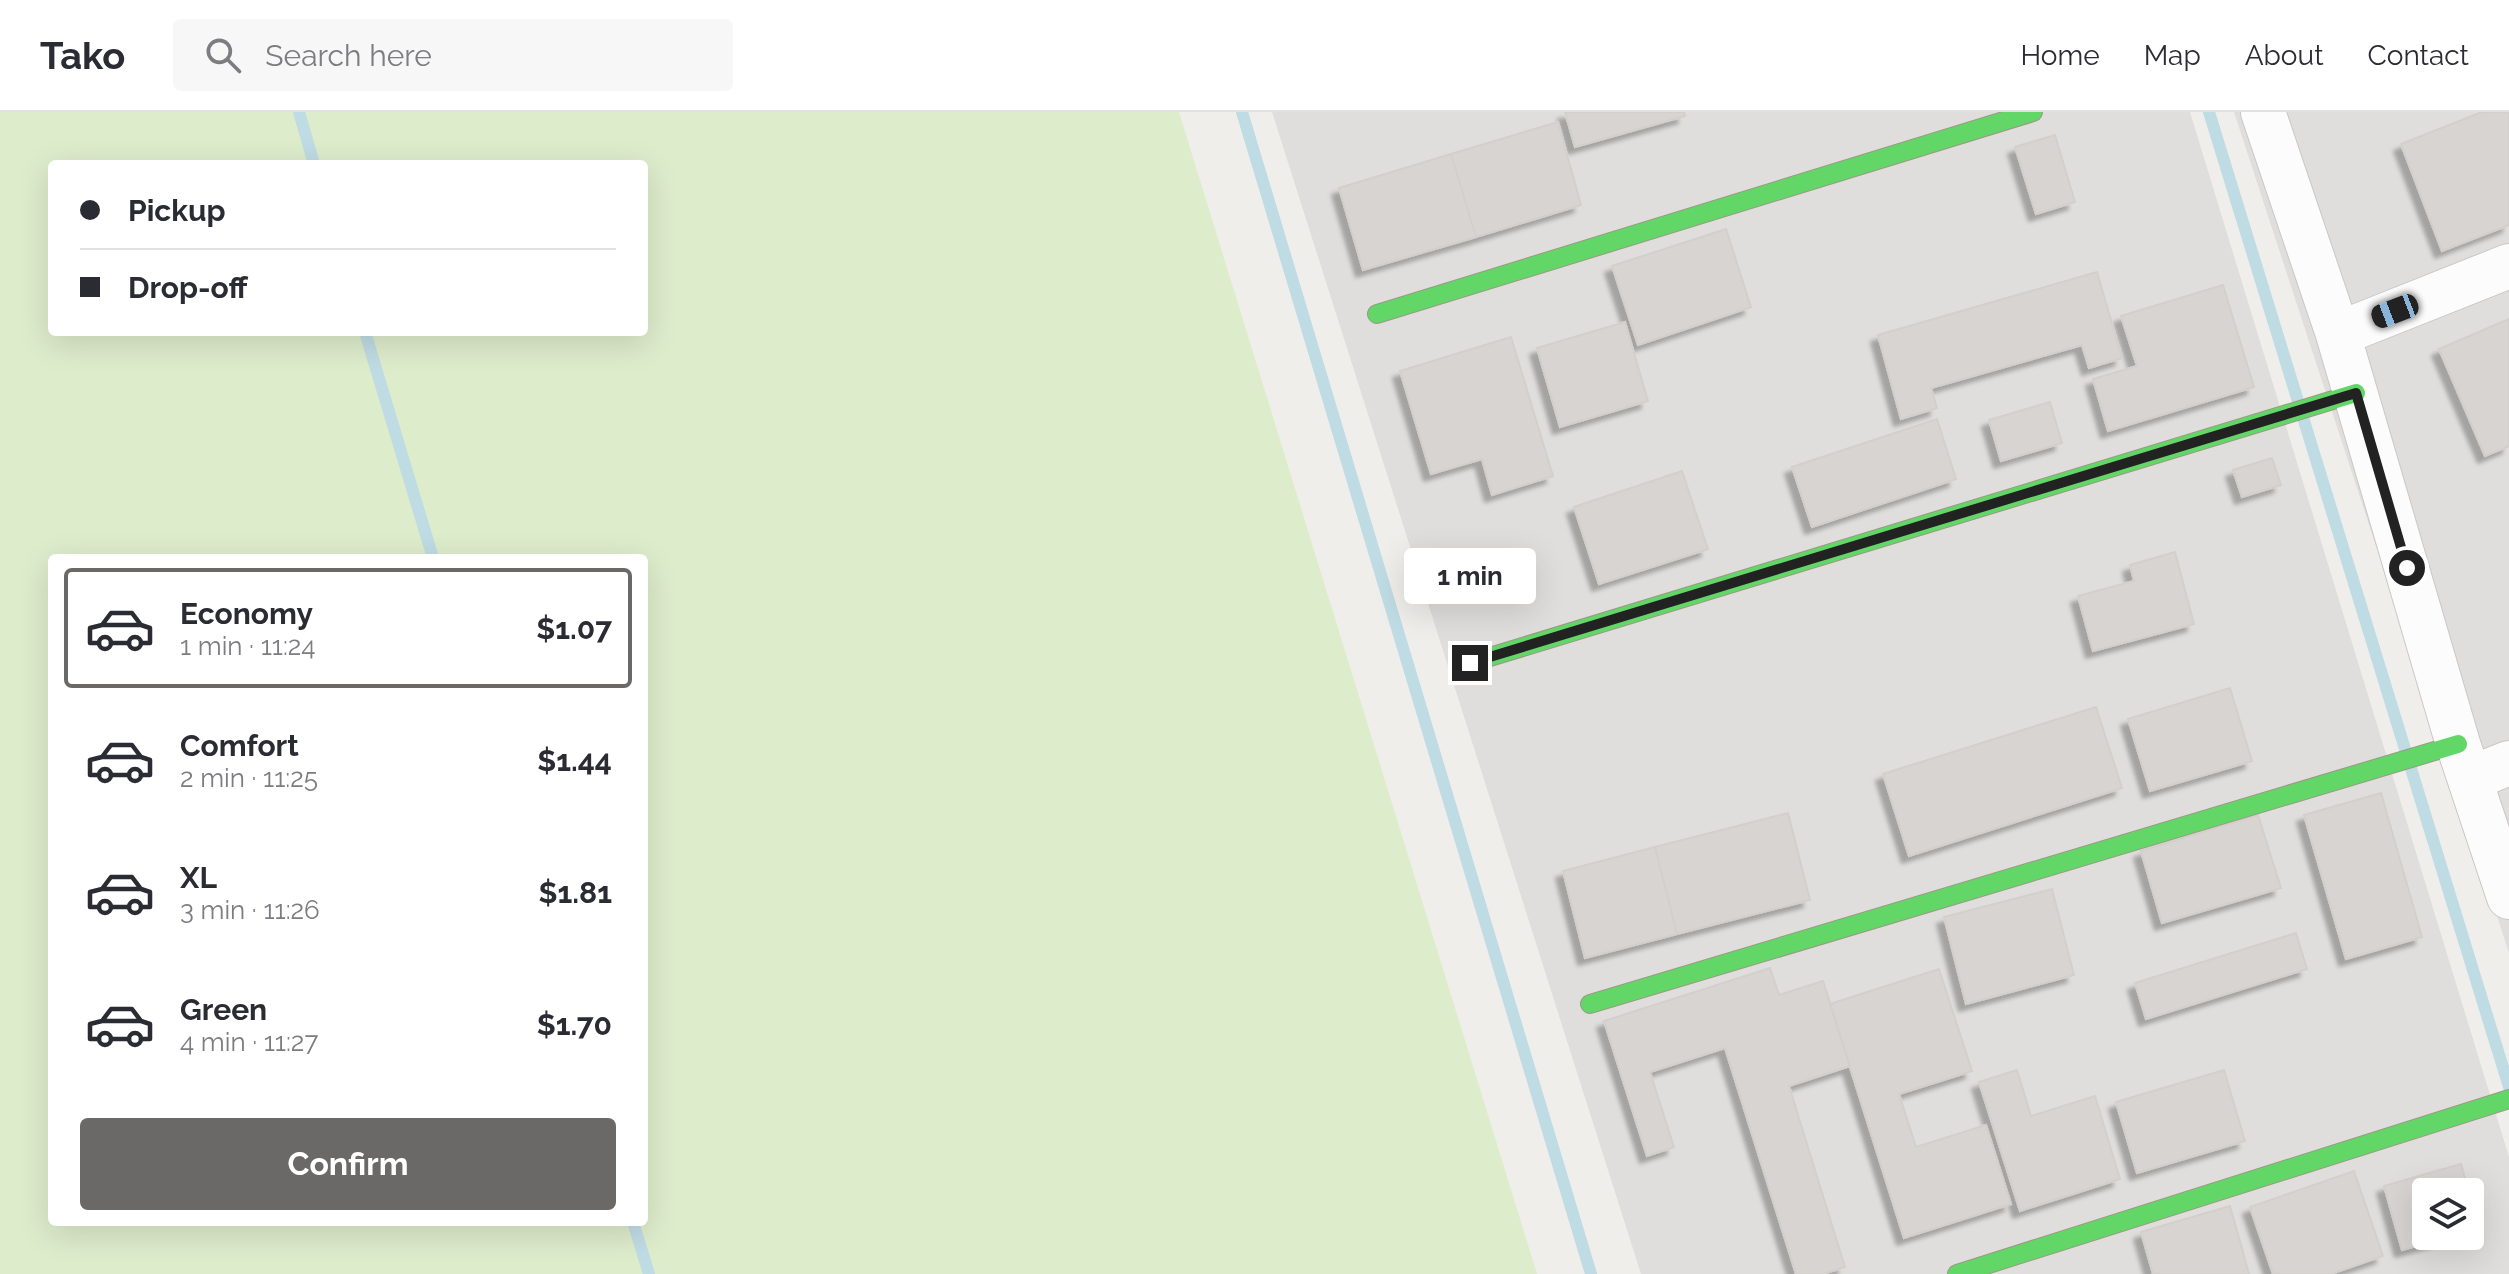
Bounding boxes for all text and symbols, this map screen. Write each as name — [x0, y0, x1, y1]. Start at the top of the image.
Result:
search box — [173, 19, 733, 91]
text: Tako — [40, 33, 125, 78]
icon: search — [201, 33, 245, 77]
text: Search here — [265, 38, 432, 73]
text: Home — [2020, 39, 2100, 72]
text: Map — [2144, 39, 2201, 72]
text: About — [2245, 39, 2324, 72]
text: Contact — [2368, 39, 2469, 72]
text: Pickup — [128, 193, 226, 228]
text: Drop-off — [128, 270, 248, 305]
car — [2368, 291, 2422, 331]
callout: 1 min — [1404, 547, 1536, 603]
route start — [2389, 550, 2425, 586]
text: 1 min — [1437, 561, 1503, 591]
icon: car — [84, 592, 156, 664]
text: Economy — [180, 596, 313, 631]
text: $1.07 — [536, 611, 612, 646]
text: 1 min · 11:24 — [180, 631, 316, 661]
route end — [1452, 645, 1488, 681]
icon: car — [84, 724, 156, 796]
text: Comfort — [180, 728, 299, 763]
text: $1.44 — [537, 743, 612, 778]
text: 2 min · 11:25 — [180, 763, 318, 793]
icon: car — [84, 856, 156, 928]
text: XL — [180, 860, 217, 895]
text: $1.81 — [538, 875, 612, 910]
text: 3 min · 11:26 — [180, 895, 320, 925]
icon: car — [84, 988, 156, 1060]
text: Green — [180, 992, 267, 1027]
text: $1.70 — [537, 1007, 612, 1042]
text: 4 min · 11:27 — [180, 1027, 318, 1057]
button: Confirm — [80, 1118, 616, 1210]
map controls — [2412, 1178, 2484, 1250]
button: layers — [2412, 1178, 2484, 1250]

